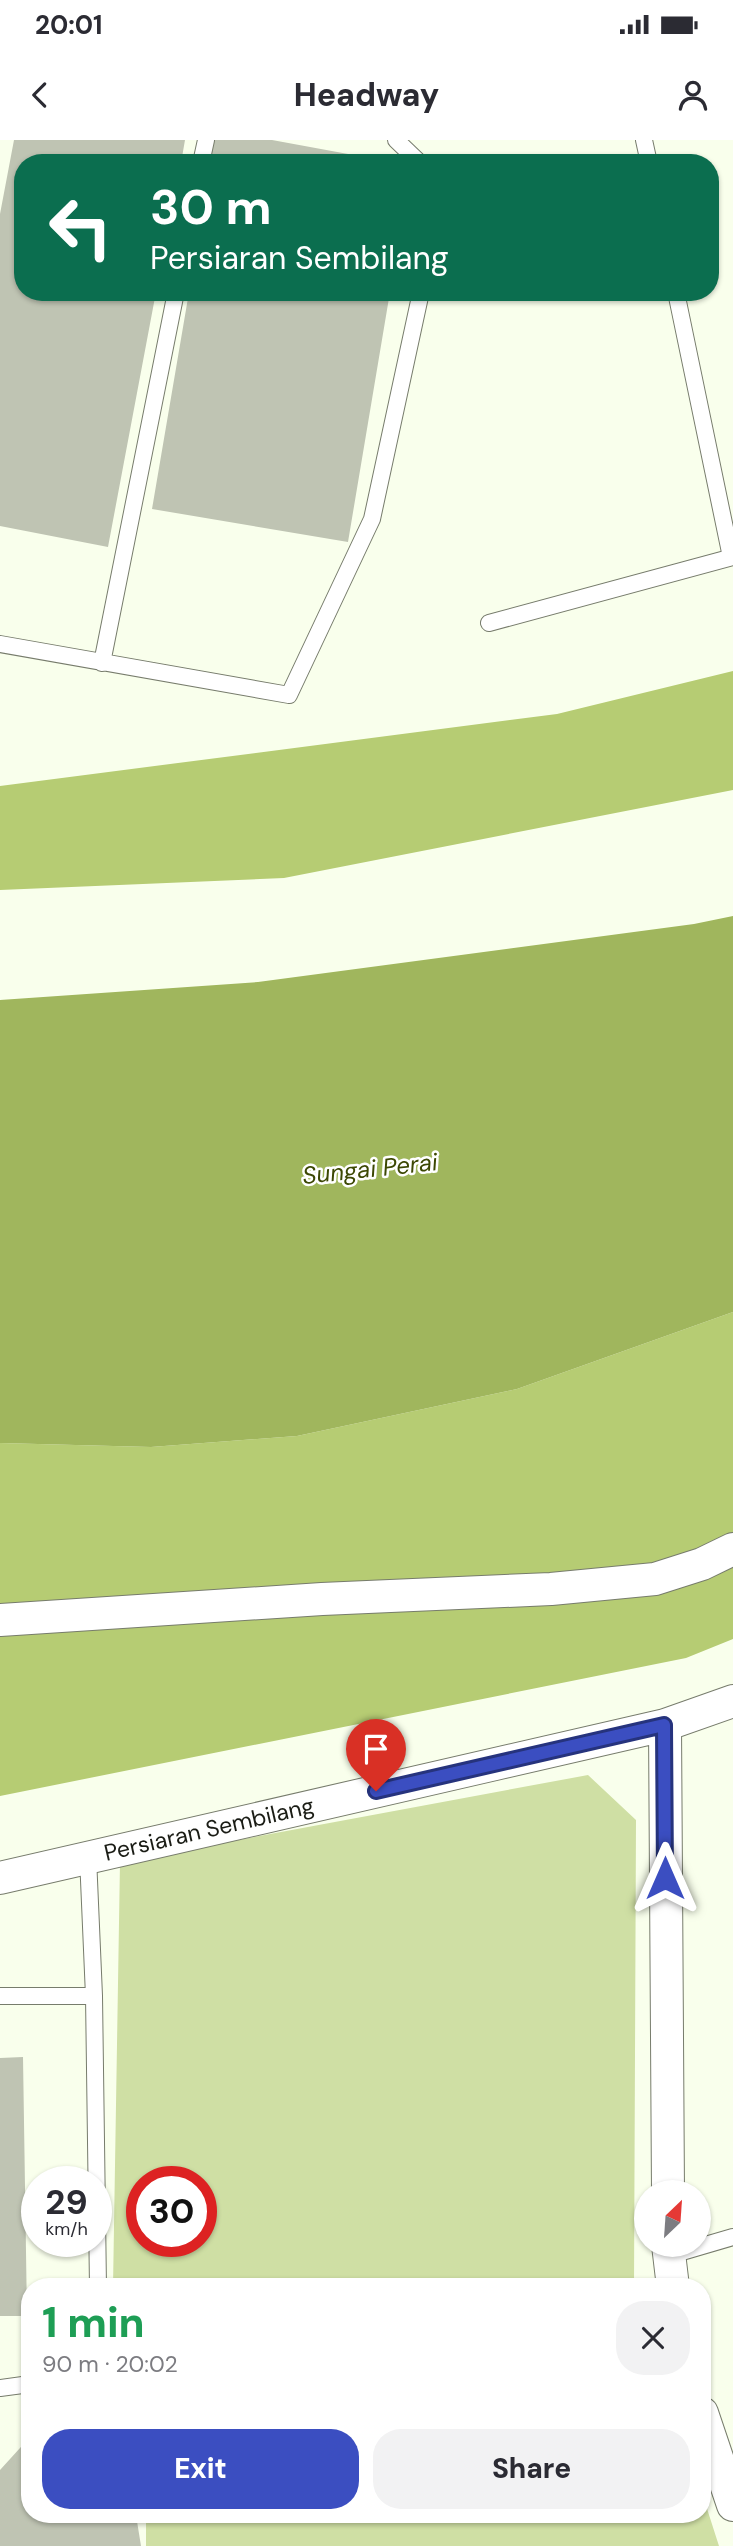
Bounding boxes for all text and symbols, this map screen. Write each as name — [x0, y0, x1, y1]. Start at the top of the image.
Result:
text: 20:01 — [35, 8, 103, 42]
text: Headway — [294, 74, 439, 116]
icon: back — [21, 76, 59, 114]
icon: person — [674, 76, 712, 114]
text: 30 m — [150, 175, 272, 239]
icon: left — [35, 182, 126, 273]
text: Persiaran Sembilang — [150, 237, 449, 279]
water label: Sungai Perai — [301, 1146, 440, 1191]
pin — [346, 1719, 406, 1791]
icon: arrive — [357, 1730, 395, 1768]
street label: Persiaran Sembilang — [101, 1790, 317, 1868]
position arrow — [628, 1841, 702, 1915]
speed limit sign: 30 — [126, 2166, 217, 2257]
text: 29 — [45, 2179, 88, 2225]
north arrow — [634, 2180, 710, 2258]
map controls — [634, 2180, 711, 2257]
text: km/h — [45, 2217, 88, 2241]
text: 1 min — [42, 2295, 145, 2350]
button: close — [616, 2301, 690, 2375]
text: 90 m · 20:02 — [42, 2349, 178, 2379]
button: Exit — [42, 2429, 359, 2509]
button: Share — [373, 2429, 690, 2509]

